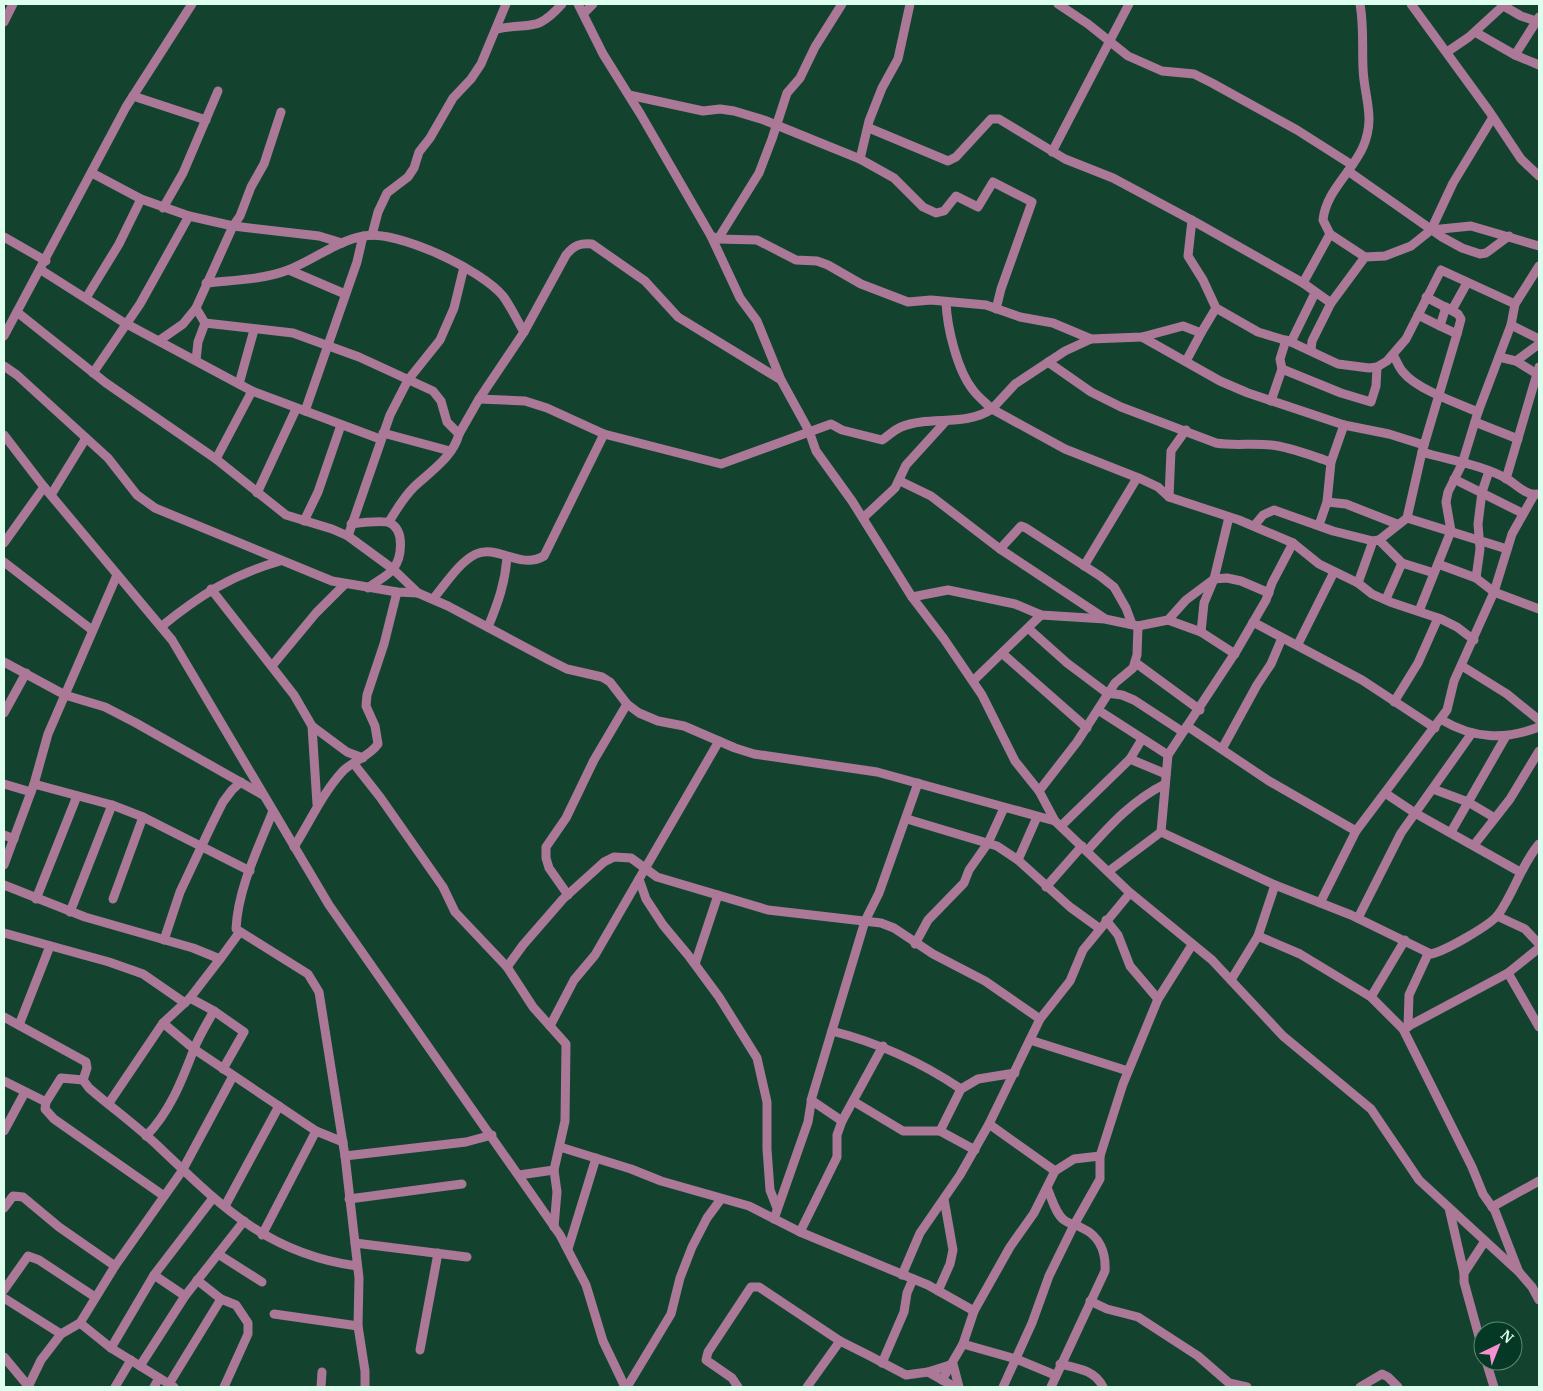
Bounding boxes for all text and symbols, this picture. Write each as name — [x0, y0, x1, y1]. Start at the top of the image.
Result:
north arrow — [1473, 1321, 1523, 1371]
text: N — [1497, 1326, 1517, 1347]

